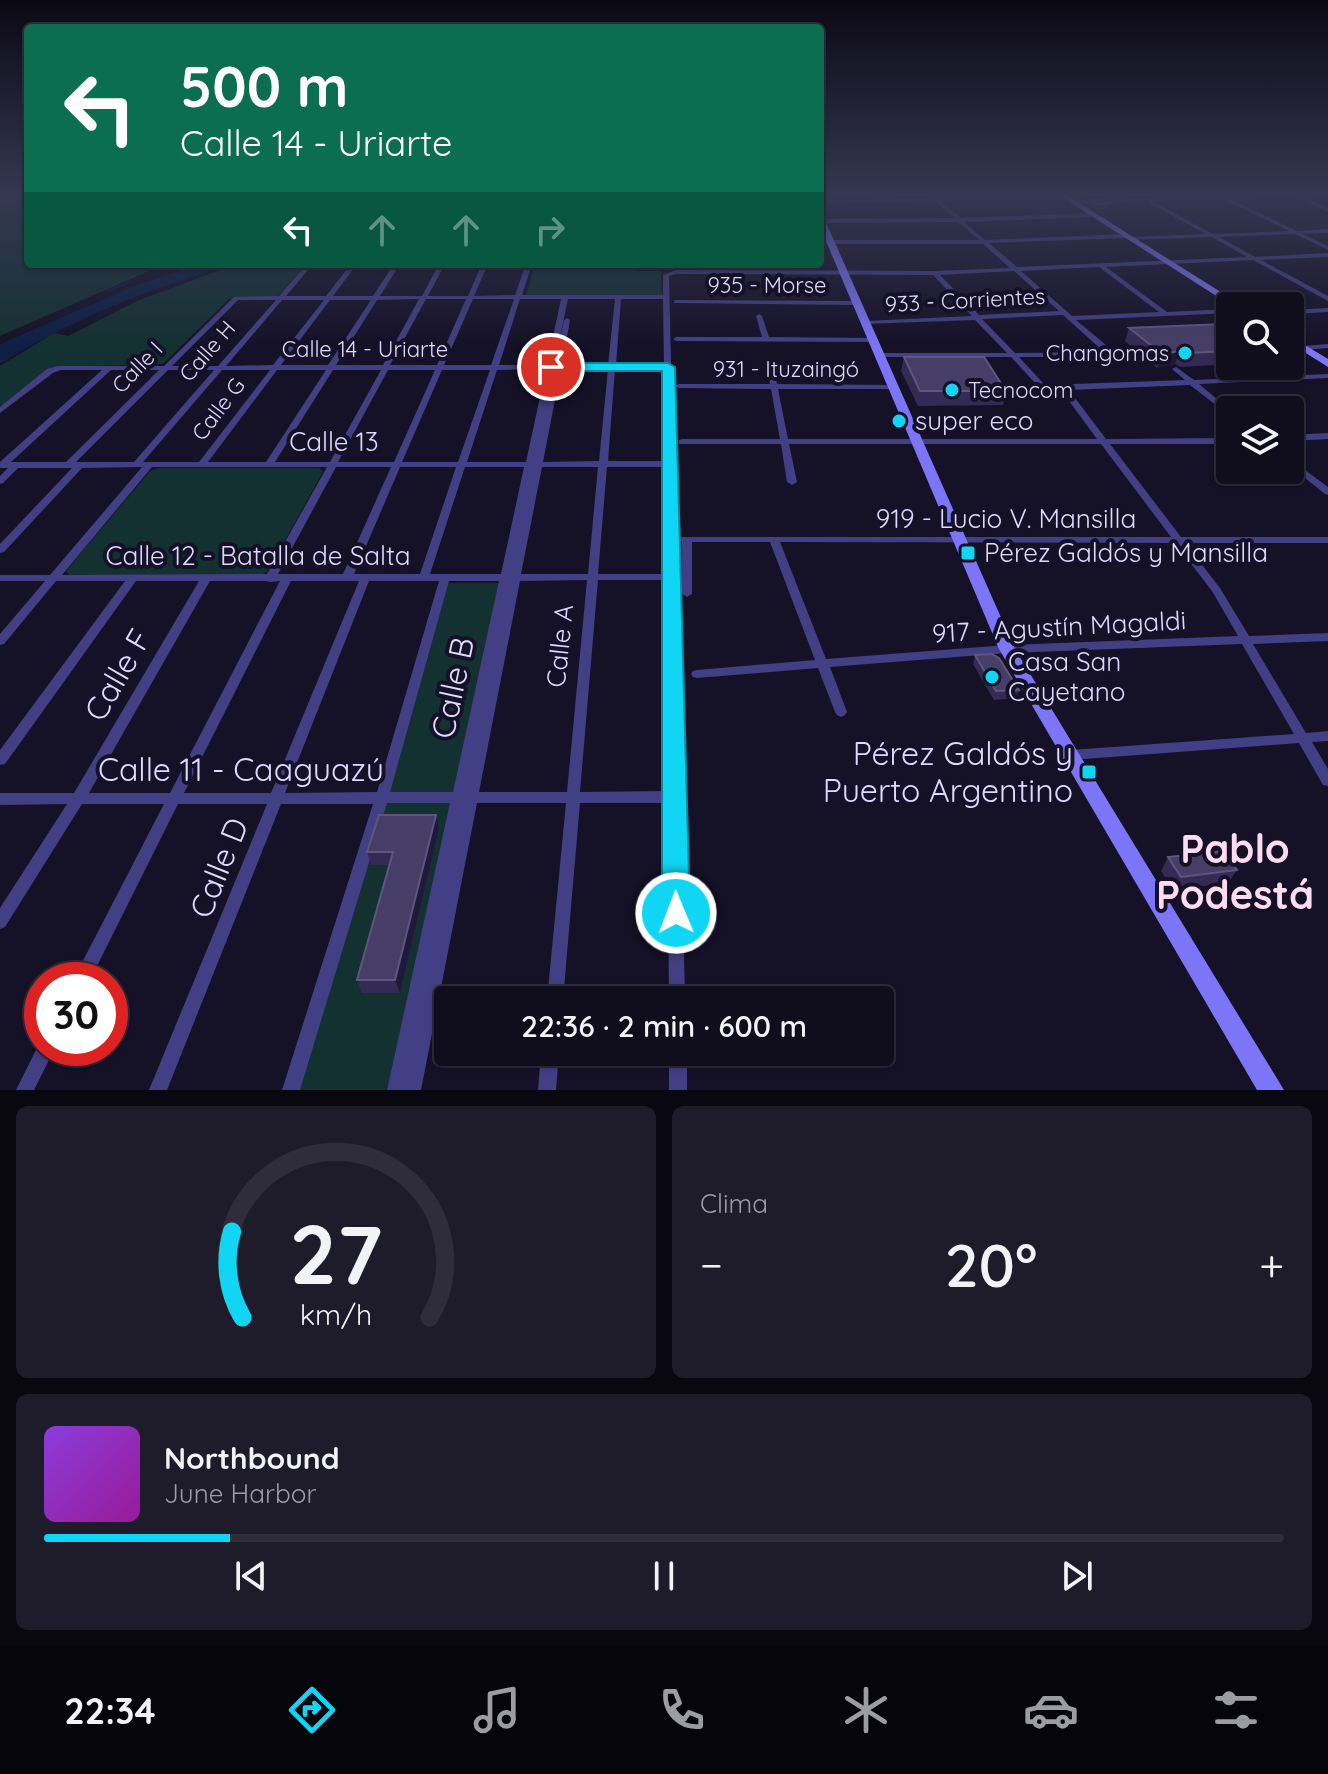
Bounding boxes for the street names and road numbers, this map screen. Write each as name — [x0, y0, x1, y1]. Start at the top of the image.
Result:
street label: 935 - Morse — [707, 271, 827, 299]
street label: 933 - Corrientes — [884, 282, 1046, 318]
street label: Calle H — [173, 315, 241, 387]
street label: Calle I — [106, 335, 168, 399]
street label: Calle 14 - Uriarte — [282, 335, 448, 363]
street label: 931 - Ituzaingó — [713, 355, 859, 383]
street label: Calle G — [185, 372, 251, 446]
street label: Calle 13 — [289, 425, 379, 458]
street label: 919 - Lucio V. Mansilla — [876, 502, 1136, 535]
street label: Calle 12 - Batalla de Salta — [105, 539, 411, 572]
street label: Calle A — [539, 603, 580, 689]
street label: 917 - Agustín Magaldi — [931, 603, 1187, 650]
street label: Calle F — [75, 621, 159, 728]
street label: Calle B — [422, 634, 482, 742]
street label: Calle 11 - Caaguazú — [98, 749, 384, 789]
street label: Calle D — [180, 812, 256, 924]

